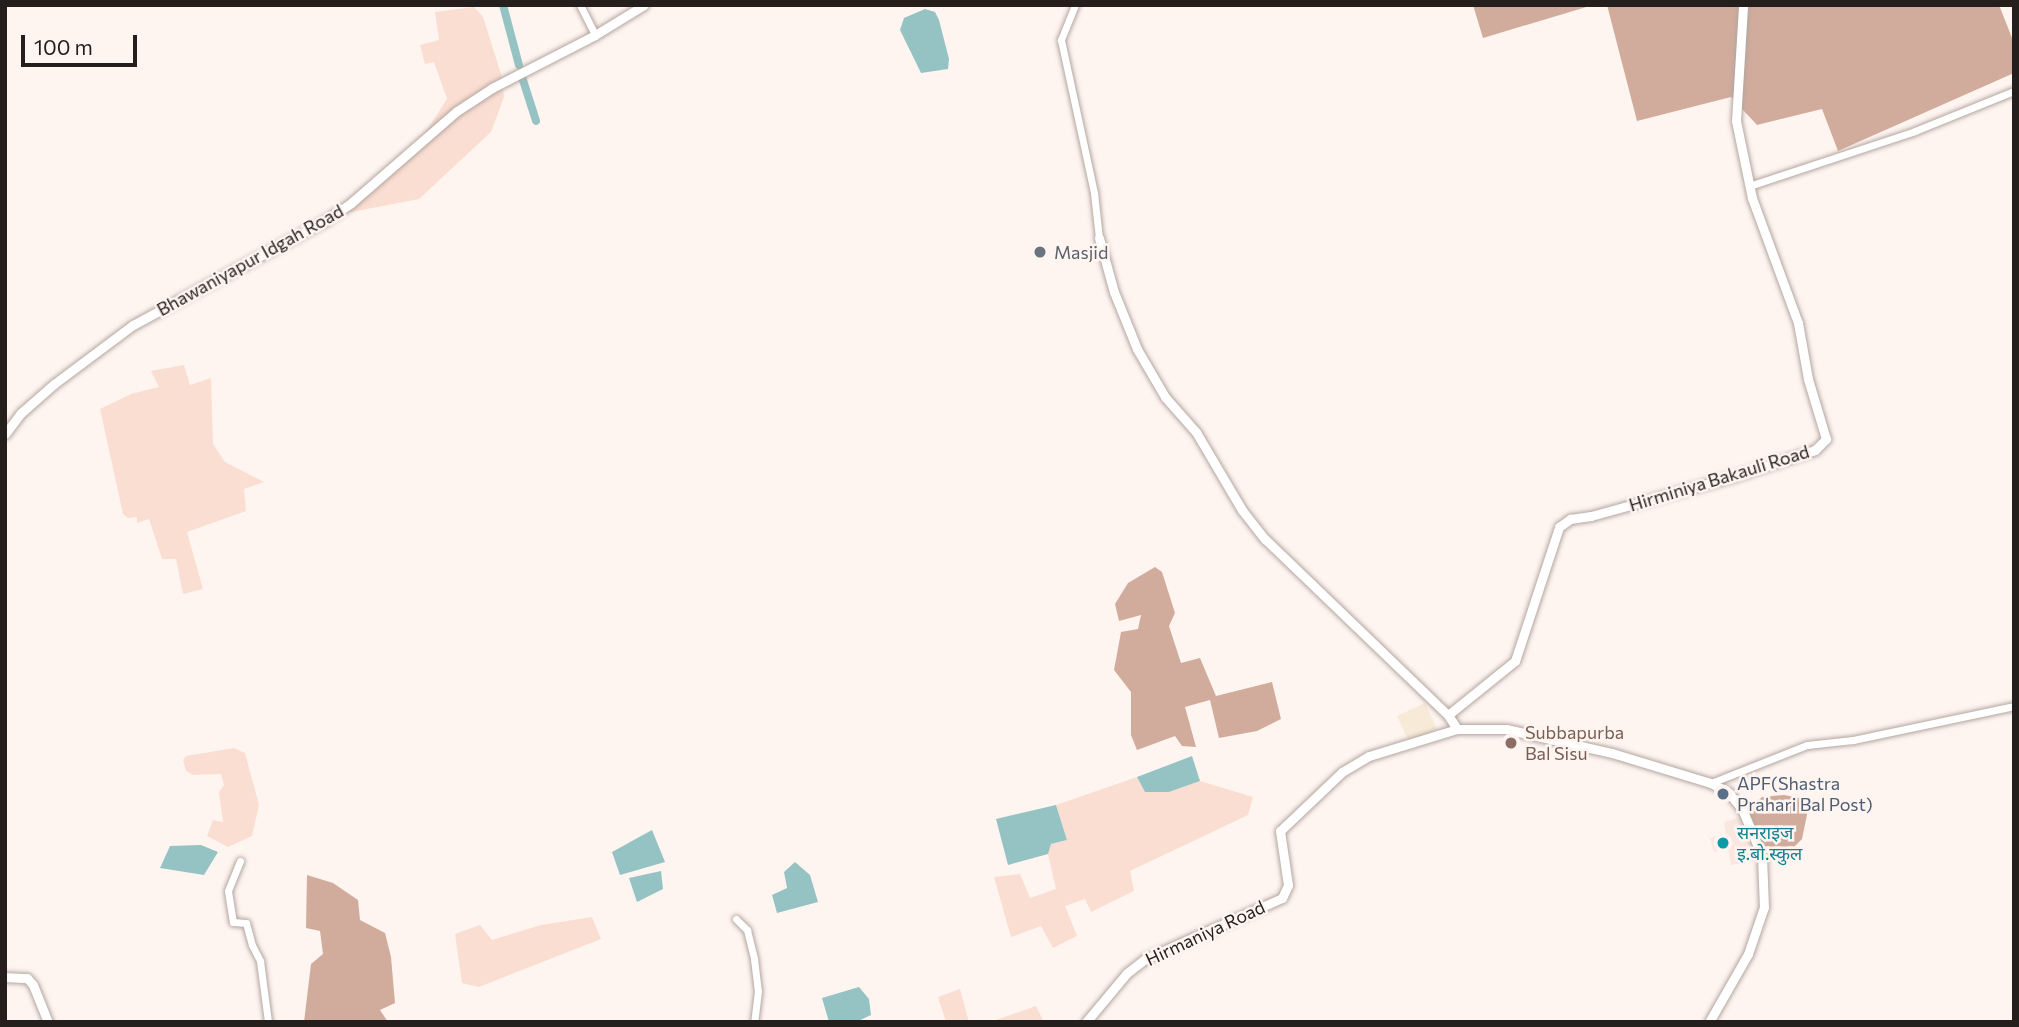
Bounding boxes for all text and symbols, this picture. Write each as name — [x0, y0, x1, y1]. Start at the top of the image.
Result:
scale bar — [24, 21, 140, 65]
text: 100 m — [34, 34, 93, 59]
street label: Bhawaniyapur Idgah Road — [153, 200, 347, 320]
place label: Masjid — [1054, 241, 1108, 263]
marker: Masjid — [1032, 244, 1048, 260]
street label: Hirminiya Bakauli Road — [1626, 440, 1812, 516]
place label: Subbapurba Bal Sisu — [1525, 722, 1624, 764]
marker: Subbapurba Bal Sisu — [1503, 735, 1519, 751]
place label: APF(Shastra Prahari Bal Post) — [1737, 773, 1873, 816]
marker: APF(Shastra Prahari Bal Post) — [1715, 786, 1731, 802]
place label: सनराइज इ.बाे.स्कुल — [1737, 822, 1802, 864]
marker: सनराइज इ.बाे.स्कुल — [1715, 835, 1731, 851]
street label: Hirmaniya Road — [1142, 896, 1268, 970]

